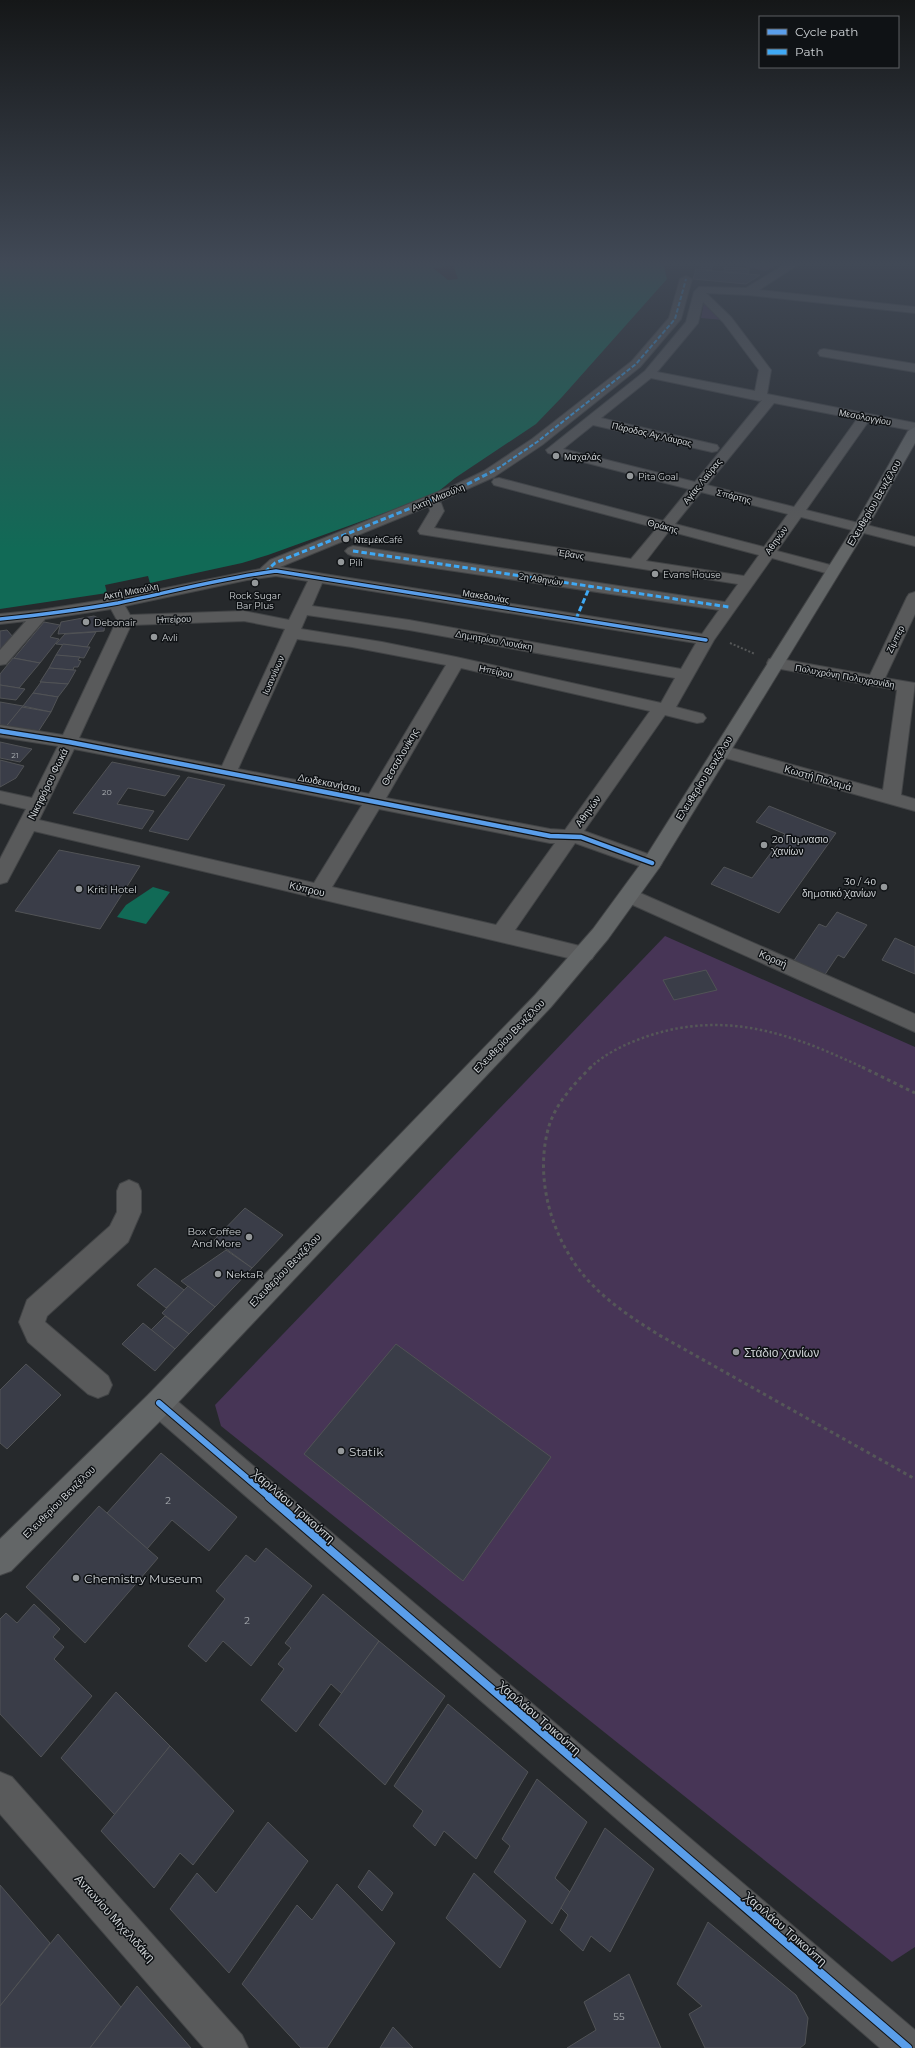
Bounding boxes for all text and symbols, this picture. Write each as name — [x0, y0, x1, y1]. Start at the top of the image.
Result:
legend — [759, 16, 899, 68]
text: Cycle path — [795, 24, 858, 39]
text: Path — [795, 44, 824, 59]
street label: Μεσολογγίου — [838, 407, 892, 427]
street label: Πάροδος Αγ.Λάυρας — [611, 419, 694, 449]
marker: Μαχαλάς — [551, 451, 561, 461]
place label: Μαχαλάς — [564, 451, 602, 462]
street label: Αγίας Λαύρας — [680, 456, 724, 506]
street label: Ελευθερίου Βενιζέλου — [844, 458, 904, 548]
marker: Pita Goal — [625, 471, 635, 481]
place label: Pita Goal — [638, 471, 678, 482]
street label: Ακτή Μιαούλη — [410, 481, 466, 513]
street label: Σπάρτης — [716, 486, 753, 506]
street label: Θράκης — [647, 517, 680, 536]
street label: Αθηνών — [762, 523, 790, 556]
marker: ΝτεμέκCafé — [341, 534, 351, 544]
place label: ΝτεμέκCafé — [354, 534, 403, 545]
street label: Έβανς — [556, 546, 585, 562]
marker: Pili — [336, 557, 346, 567]
place label: Pili — [349, 557, 363, 568]
marker: Evans House — [650, 569, 660, 579]
place label: Evans House — [663, 569, 721, 580]
street label: 2η Αθηνών — [518, 570, 564, 588]
marker: Rock Sugar Bar Plus — [250, 578, 260, 588]
street label: Ακτή Μιαούλη — [102, 580, 160, 602]
street label: Μακεδονίας — [462, 587, 511, 605]
place label: Rock Sugar Bar Plus — [229, 590, 281, 611]
street label: Ηπείρου — [157, 613, 191, 625]
marker: Debonair — [81, 617, 91, 627]
place label: Debonair — [94, 617, 136, 628]
street label: Ζίμπερ — [884, 623, 906, 655]
street label: Δημητρίου Λιονάκη — [455, 628, 533, 652]
marker: Avli — [149, 632, 159, 642]
place label: Avli — [162, 632, 178, 643]
street label: Ιωαννίνων — [259, 653, 287, 696]
street label: Ηπείρου — [478, 662, 514, 680]
street label: Πολυχρόνη Πολυχρονίδη — [794, 662, 896, 690]
street label: Θεσσαλονίκης — [378, 726, 422, 788]
street label: Ελευθερίου Βενιζέλου — [673, 733, 735, 823]
street label: Νικηφόρου Φωκά — [25, 746, 71, 822]
house number: 21 — [11, 750, 19, 760]
street label: Κωστή Παλαμά — [783, 762, 853, 794]
street label: Δωδεκανήσου — [297, 771, 361, 795]
house number: 20 — [102, 787, 112, 797]
street label: Αθηνών — [572, 793, 604, 829]
place label: 2ο Γυμνασιο Χανίων — [770, 833, 829, 858]
marker: 2ο Γυμνασιο Χανίων — [759, 840, 769, 850]
place label: 3ο / 4ο δημοτικό Χανίων — [802, 875, 876, 900]
street label: Κύπρου — [288, 879, 326, 899]
marker: 3ο / 4ο δημοτικό Χανίων — [879, 882, 889, 892]
place label: Kriti Hotel — [87, 883, 137, 896]
marker: Kriti Hotel — [74, 884, 84, 894]
street label: Κοραή — [757, 947, 789, 971]
street label: Ελευθερίου Βενιζέλου — [471, 997, 547, 1075]
place label: Box Coffee And More — [187, 1225, 241, 1250]
street label: Ελευθερίου Βενιζέλου — [247, 1231, 323, 1309]
marker: Box Coffee And More — [244, 1232, 254, 1242]
place label: NektaR — [226, 1268, 263, 1281]
marker: NektaR — [213, 1269, 223, 1279]
place label: Στάδιο Χανίων — [744, 1345, 819, 1360]
marker: Στάδιο Χανίων — [731, 1347, 741, 1357]
place label: Statik — [349, 1444, 384, 1459]
marker: Statik — [336, 1446, 346, 1456]
street label: Ελευθερίου Βενιζέλου — [20, 1463, 98, 1541]
street label: Χαριλάου Τρικούπη — [248, 1465, 338, 1546]
house number: 2 — [165, 1494, 171, 1507]
place label: Chemistry Museum — [84, 1571, 202, 1586]
marker: Chemistry Museum — [71, 1573, 81, 1583]
house number: 2 — [244, 1614, 250, 1627]
street label: Χαριλάου Τρικούπη — [494, 1677, 584, 1758]
street label: Αντωνίου Μιχελιδάκη — [72, 1871, 158, 1965]
street label: Χαριλάου Τρικούπη — [740, 1888, 830, 1969]
house number: 55 — [613, 2010, 625, 2023]

